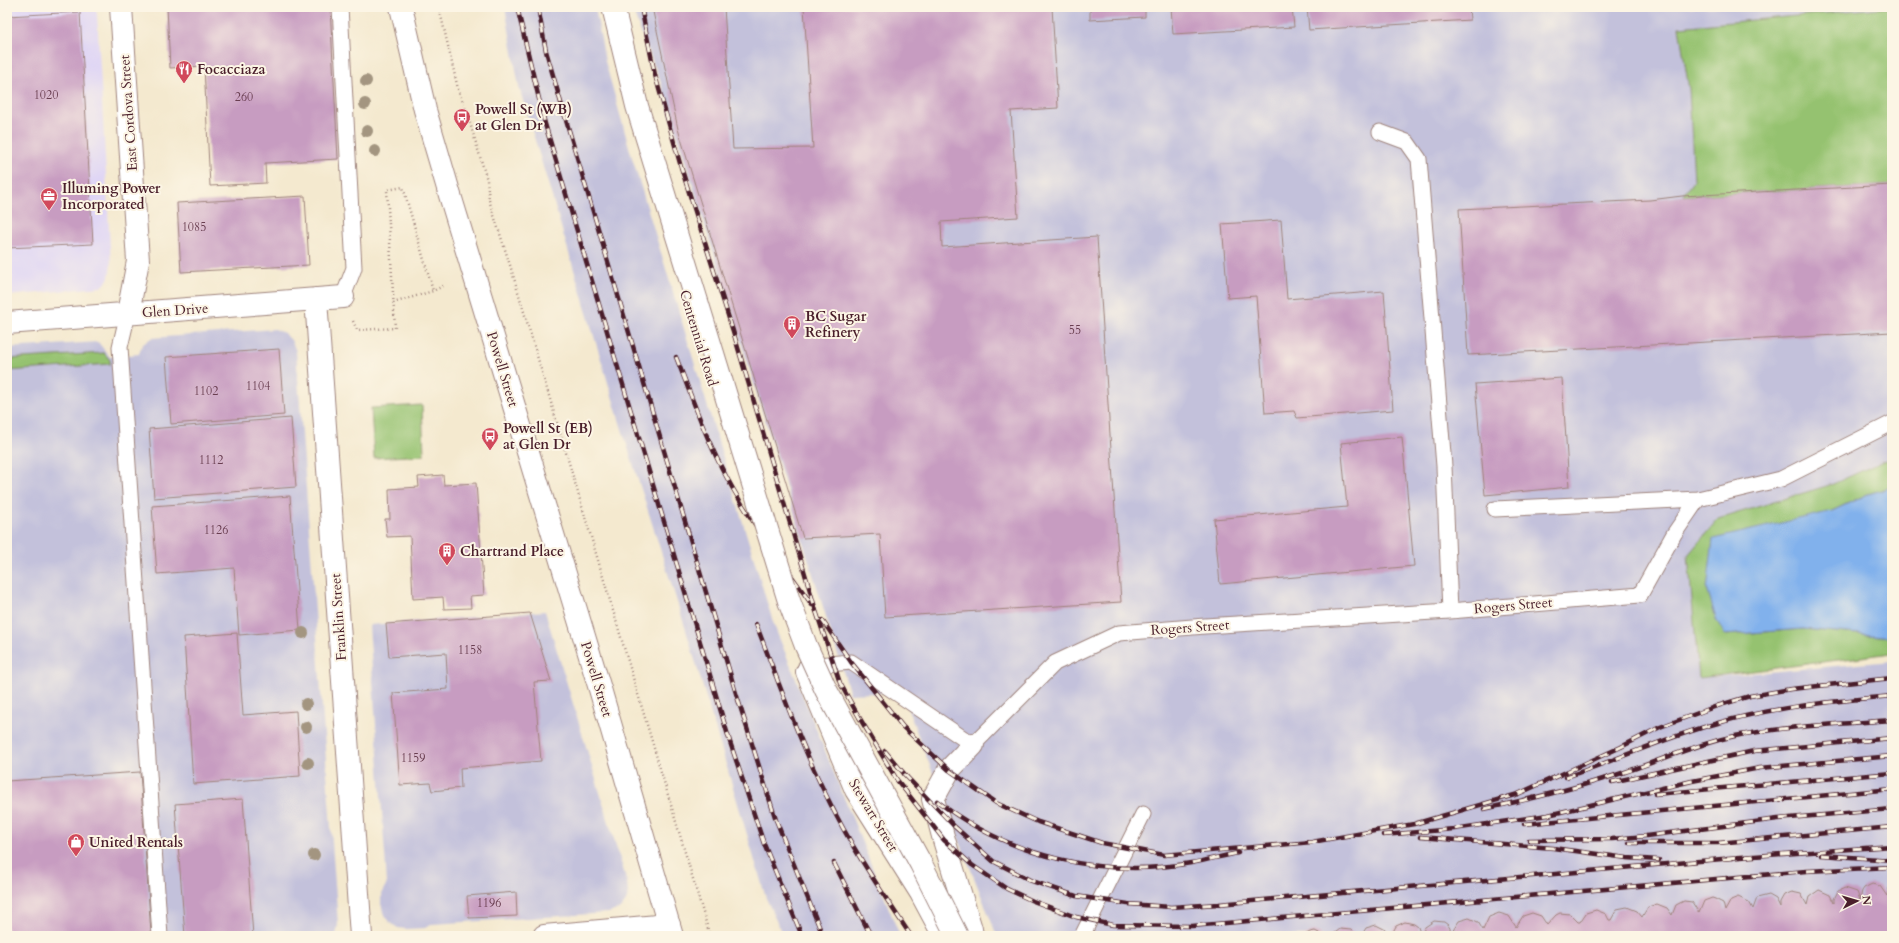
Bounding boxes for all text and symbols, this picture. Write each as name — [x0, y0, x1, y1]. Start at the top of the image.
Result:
street label: East Cordova Street — [115, 54, 142, 172]
restaurant icon: Focacciaza — [174, 59, 194, 84]
place label: Focacciaza — [197, 60, 265, 79]
house number: 1020 — [34, 87, 58, 103]
house number: 260 — [235, 89, 253, 105]
place label: Powell St (WB) at Glen Dr — [475, 100, 572, 135]
bus stop icon: Powell St (WB) at Glen Dr — [452, 107, 472, 132]
place label: Illuming Power Incorporated — [62, 179, 161, 214]
office icon: Illuming Power Incorporated — [39, 186, 59, 211]
house number: 1085 — [182, 219, 206, 235]
street label: Centennial Road — [675, 288, 722, 389]
street label: Glen Drive — [141, 299, 209, 322]
place label: BC Sugar Refinery — [805, 307, 867, 342]
building icon: BC Sugar Refinery — [782, 314, 802, 339]
house number: 55 — [1069, 322, 1081, 338]
street label: Powell Street — [482, 329, 523, 410]
house number: 1104 — [246, 378, 270, 394]
house number: 1102 — [194, 383, 218, 399]
place label: Powell St (EB) at Glen Dr — [503, 419, 593, 454]
bus stop icon: Powell St (EB) at Glen Dr — [480, 426, 500, 451]
house number: 1112 — [199, 452, 223, 468]
house number: 1126 — [204, 522, 228, 538]
building icon: Chartrand Place — [437, 541, 457, 566]
place label: Chartrand Place — [460, 542, 564, 561]
street label: Franklin Street — [326, 572, 351, 661]
street label: Rogers Street — [1473, 593, 1554, 618]
street label: Rogers Street — [1150, 615, 1231, 640]
street label: Powell Street — [576, 639, 617, 720]
house number: 1158 — [458, 642, 482, 658]
house number: 1159 — [401, 750, 425, 766]
street label: Stewart Street — [844, 775, 903, 856]
shop icon: United Rentals — [66, 832, 86, 857]
place label: United Rentals — [89, 833, 183, 852]
north arrow — [1837, 881, 1877, 921]
house number: 1196 — [477, 895, 501, 911]
text: N — [1859, 895, 1874, 906]

